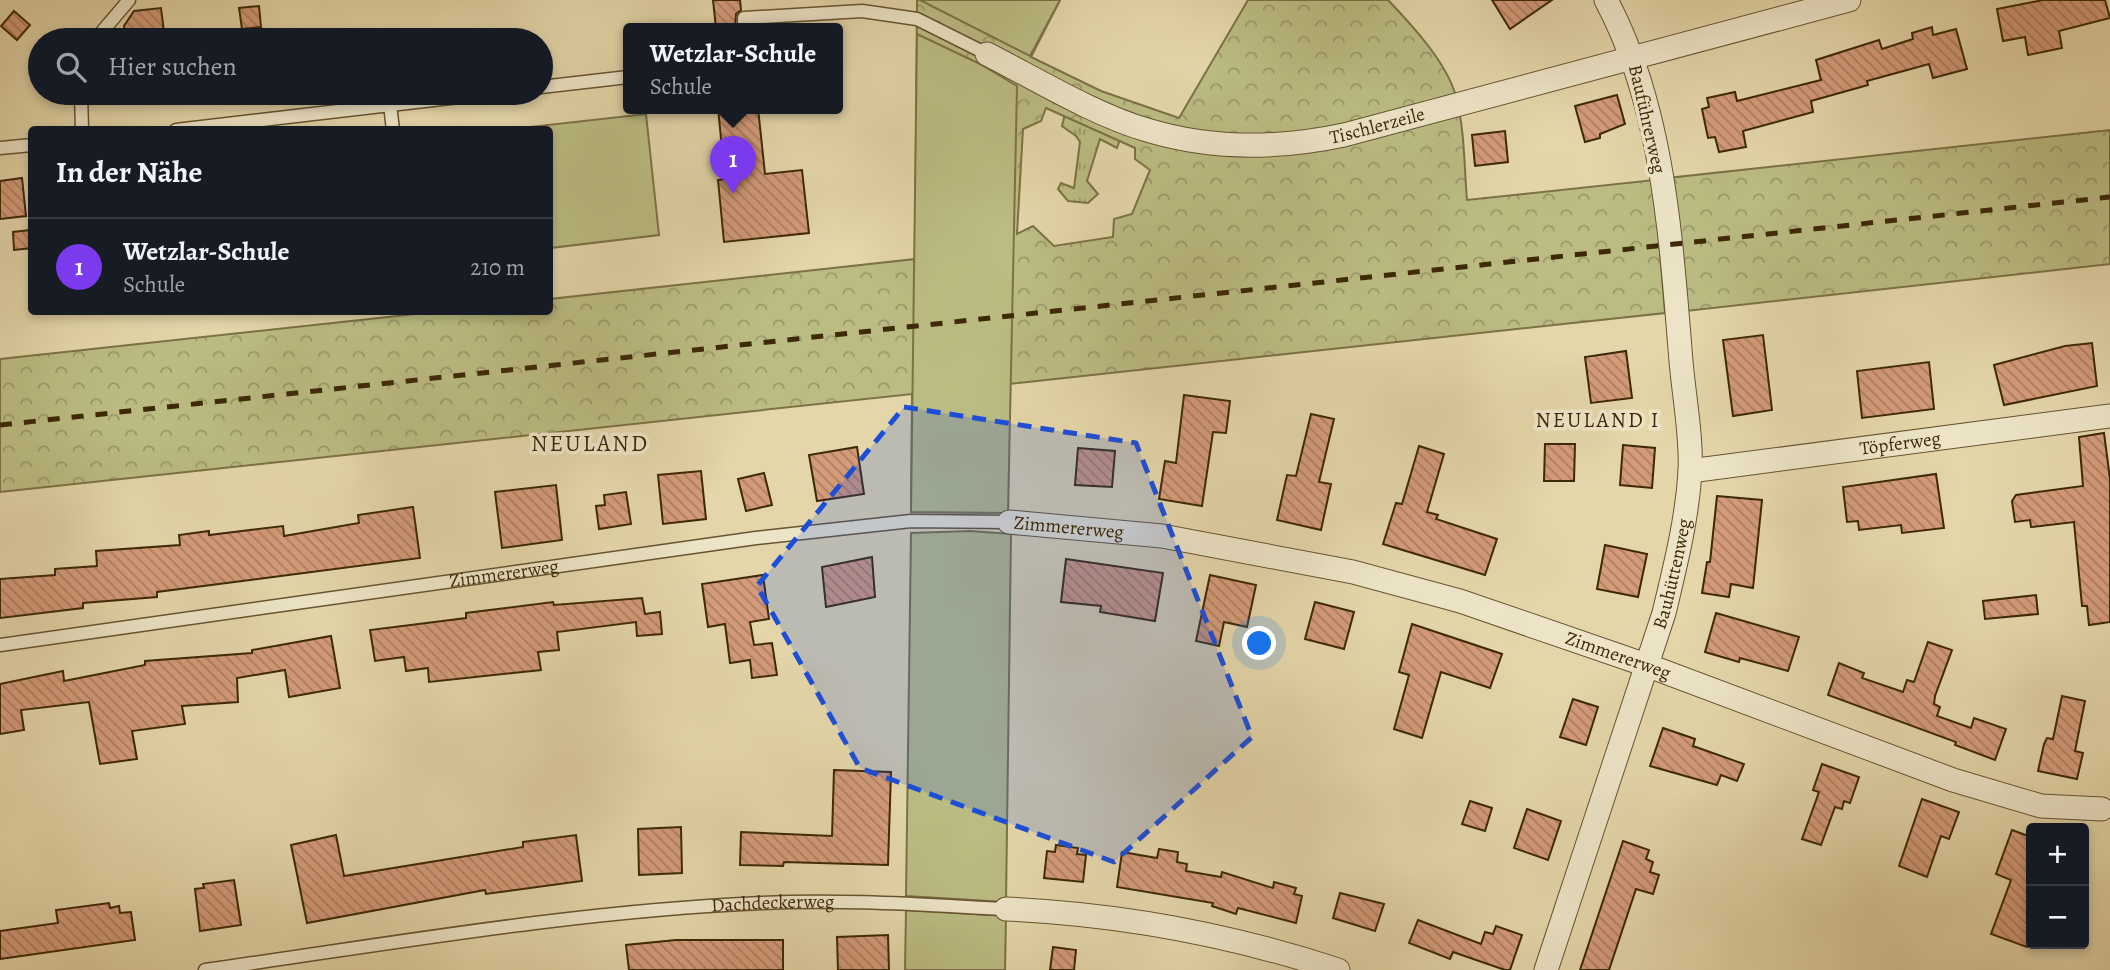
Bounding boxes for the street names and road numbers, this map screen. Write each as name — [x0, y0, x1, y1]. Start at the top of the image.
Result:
street label: Bauführerweg — [1622, 62, 1672, 177]
street label: Tischlerzeile — [1328, 101, 1428, 151]
street label: Töpferweg — [1858, 425, 1943, 462]
street label: Zimmererweg — [1013, 509, 1125, 545]
street label: Bauhüttenweg — [1646, 516, 1697, 633]
street label: Zimmererweg — [447, 553, 561, 594]
street label: Zimmererweg — [1562, 625, 1675, 686]
street label: Dachdeckerweg — [710, 889, 835, 919]

